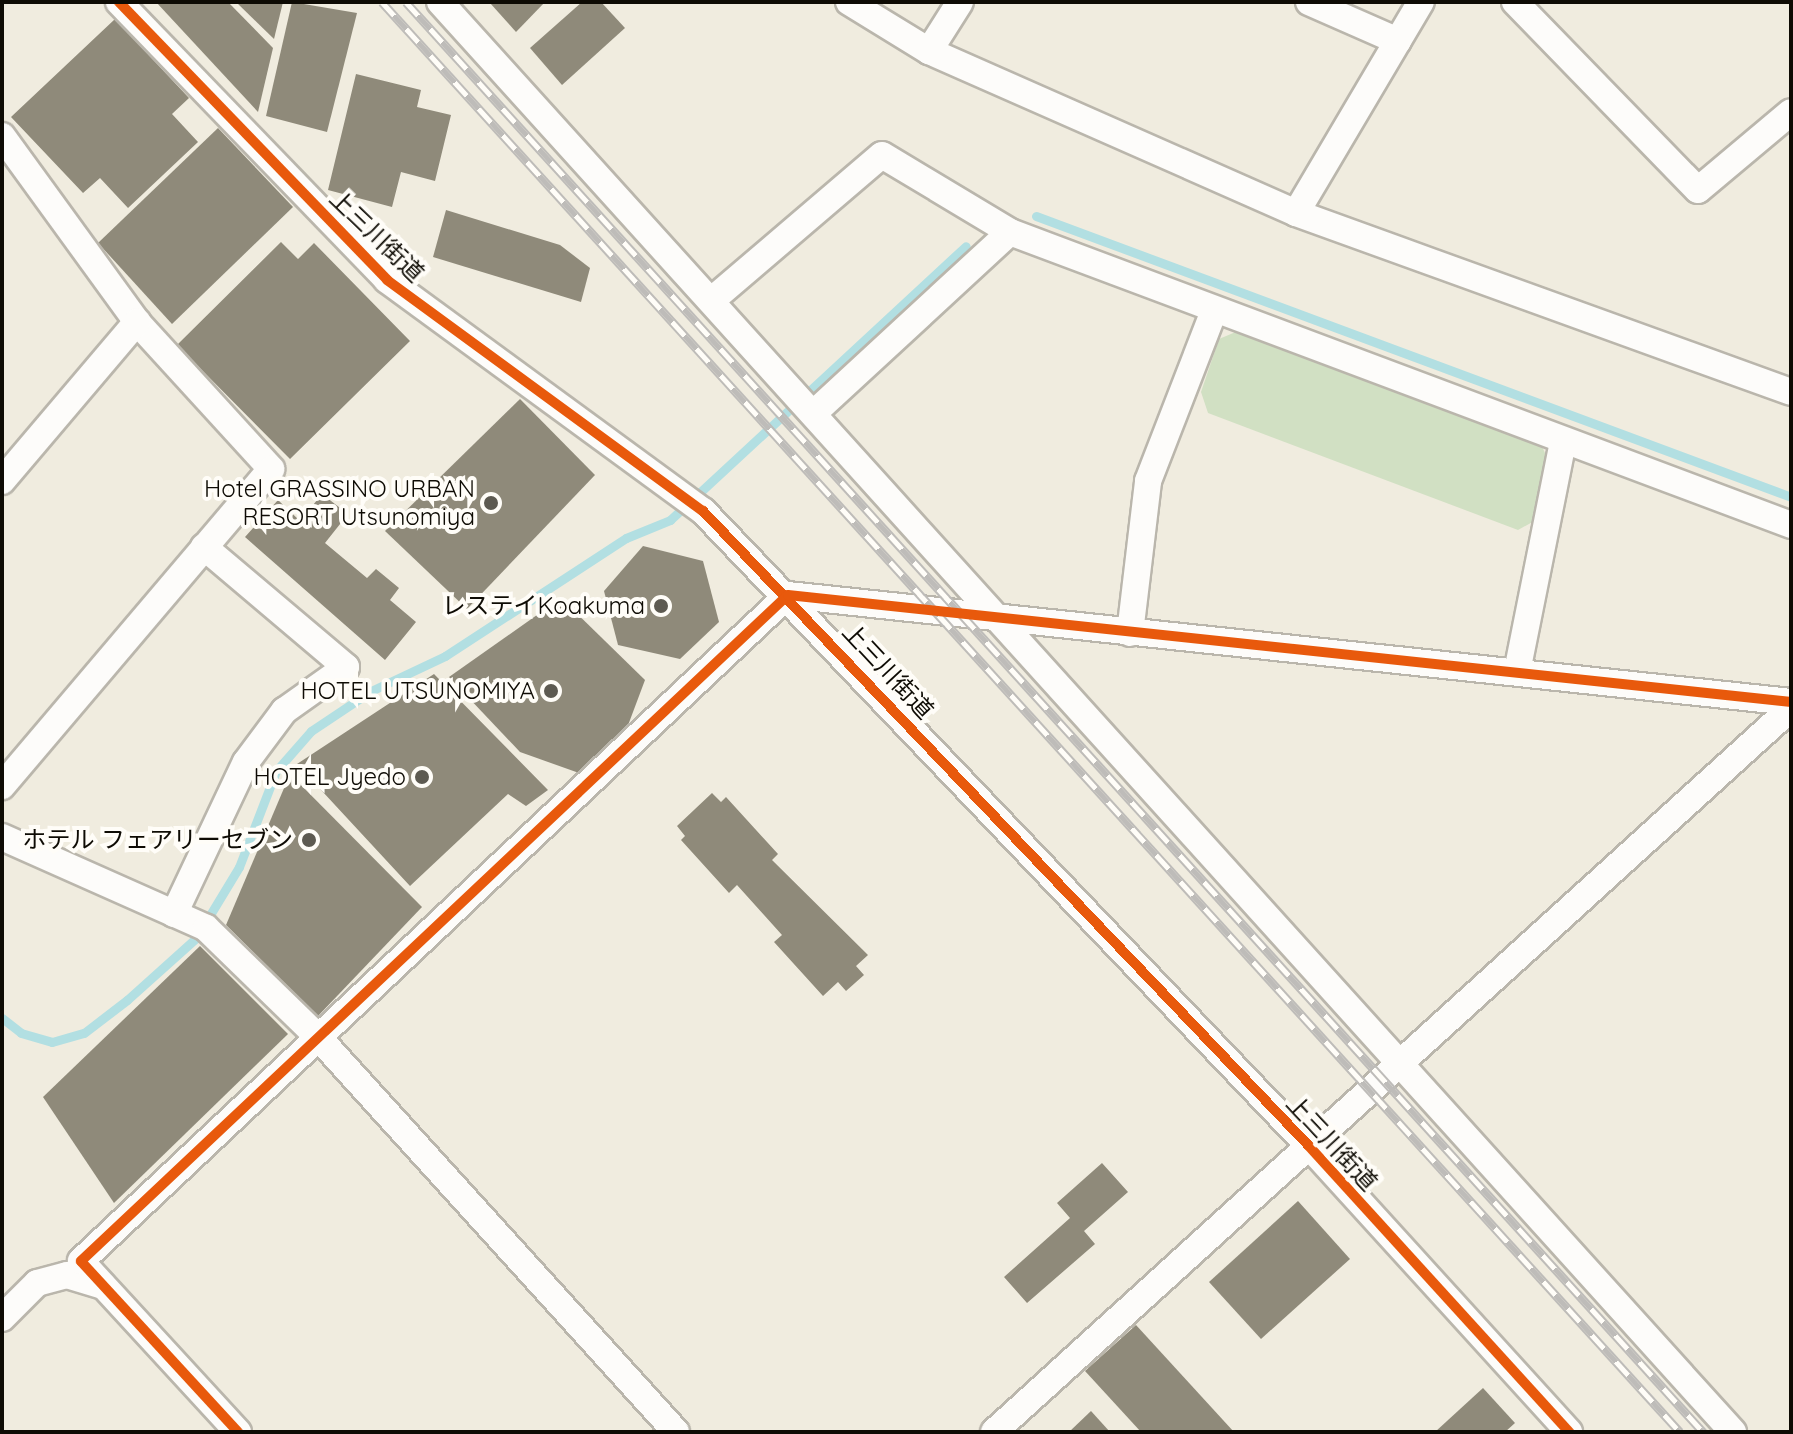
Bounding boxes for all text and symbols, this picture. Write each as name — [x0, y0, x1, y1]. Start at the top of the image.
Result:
street label: 上三川街道 — [324, 184, 430, 288]
place label: Hotel GRASSINO URBAN RESORT Utsunomiya — [204, 475, 475, 531]
marker: Hotel GRASSINO URBAN RESORT Utsunomiya — [482, 494, 500, 512]
place label: レステイKoakuma — [441, 592, 645, 620]
marker: レステイKoakuma — [652, 597, 670, 615]
street label: 上三川街道 — [837, 617, 939, 725]
place label: HOTEL UTSUNOMIYA — [301, 677, 535, 705]
marker: HOTEL UTSUNOMIYA — [542, 682, 560, 700]
place label: HOTEL Jyedo — [254, 763, 406, 791]
marker: HOTEL Jyedo — [413, 768, 431, 786]
place label: ホテル フェアリーセブン — [22, 826, 293, 854]
marker: ホテル フェアリーセブン — [300, 831, 318, 849]
street label: 上三川街道 — [1281, 1089, 1383, 1197]

